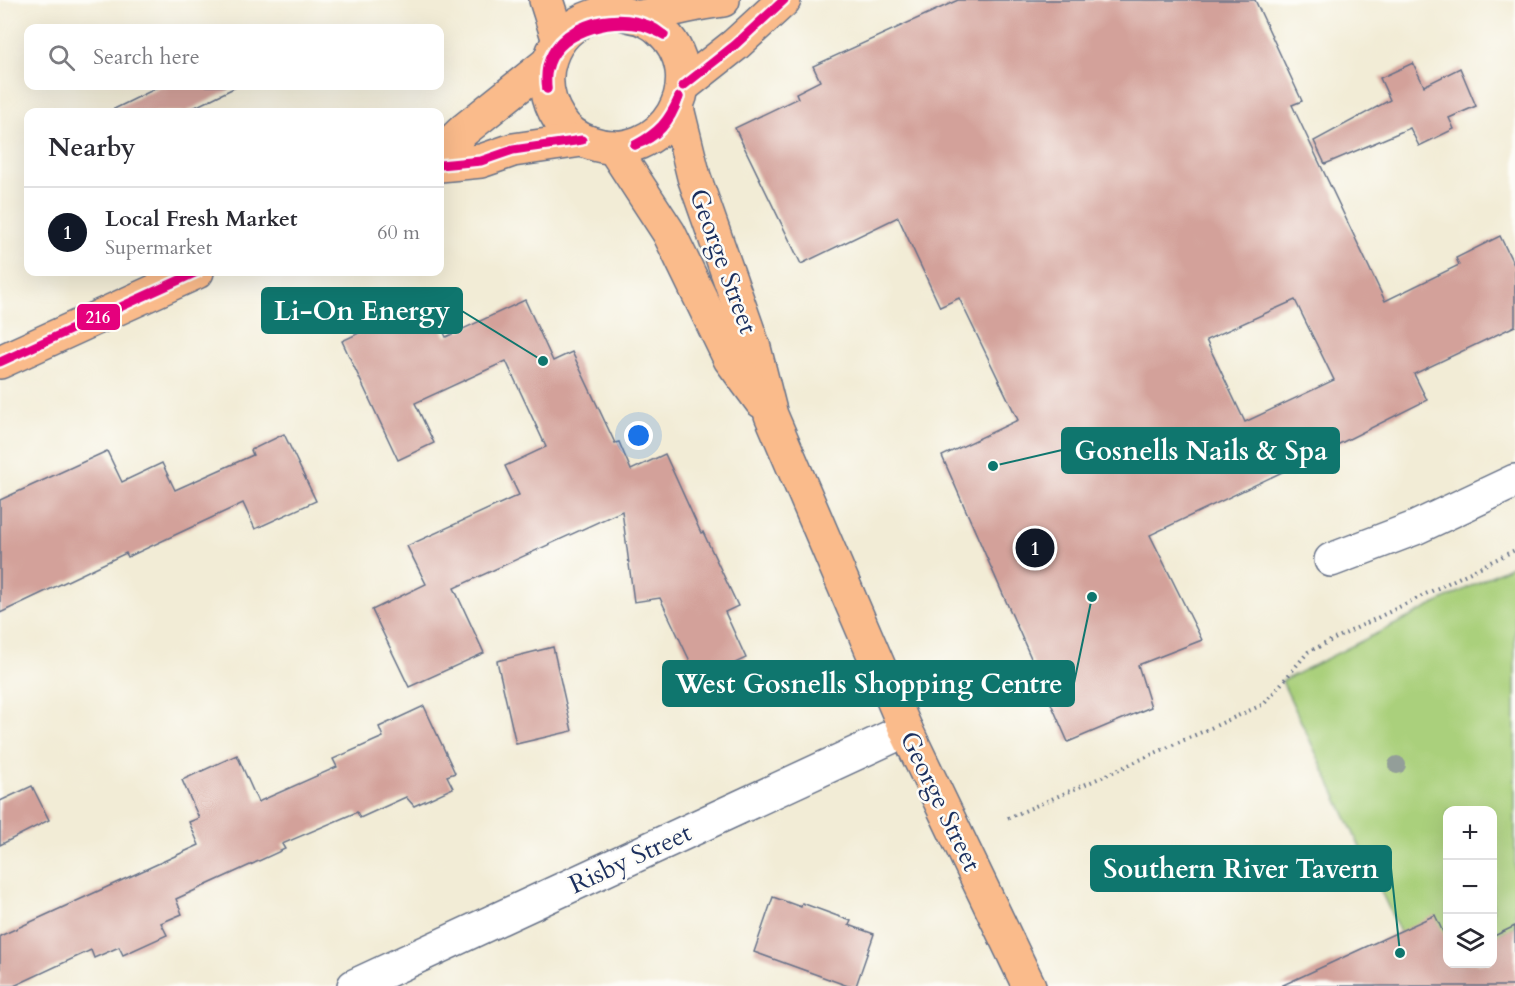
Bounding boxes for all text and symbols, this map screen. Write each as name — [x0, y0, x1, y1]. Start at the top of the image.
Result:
search box — [24, 24, 444, 90]
icon: search — [45, 41, 78, 74]
text: Search here — [93, 42, 200, 72]
text: Nearby — [48, 130, 136, 165]
street label: George Street — [681, 184, 766, 338]
text: Local Fresh Market — [105, 204, 298, 234]
text: 1 — [62, 219, 73, 246]
text: 60 m — [377, 219, 420, 246]
text: Supermarket — [105, 234, 212, 261]
callout: Li-On Energy — [262, 288, 462, 333]
text: Li-On Energy — [274, 293, 451, 330]
line badge: 216 — [76, 303, 121, 331]
text: 216 — [86, 307, 110, 329]
your location — [624, 421, 653, 450]
callout: Gosnells Nails & Spa — [1062, 428, 1339, 473]
text: Gosnells Nails & Spa — [1074, 433, 1328, 470]
pin: 1 — [1016, 526, 1054, 570]
callout: West Gosnells Shopping Centre — [663, 661, 1074, 706]
text: West Gosnells Shopping Centre — [674, 666, 1063, 703]
street label: George Street — [892, 725, 990, 877]
map controls — [1443, 806, 1497, 968]
button: + — [1443, 806, 1497, 860]
street label: Risby Street — [563, 815, 697, 902]
callout: Southern River Tavern — [1091, 846, 1391, 891]
text: Southern River Tavern — [1103, 851, 1379, 888]
button: − — [1443, 860, 1497, 914]
button: layers — [1443, 914, 1497, 968]

